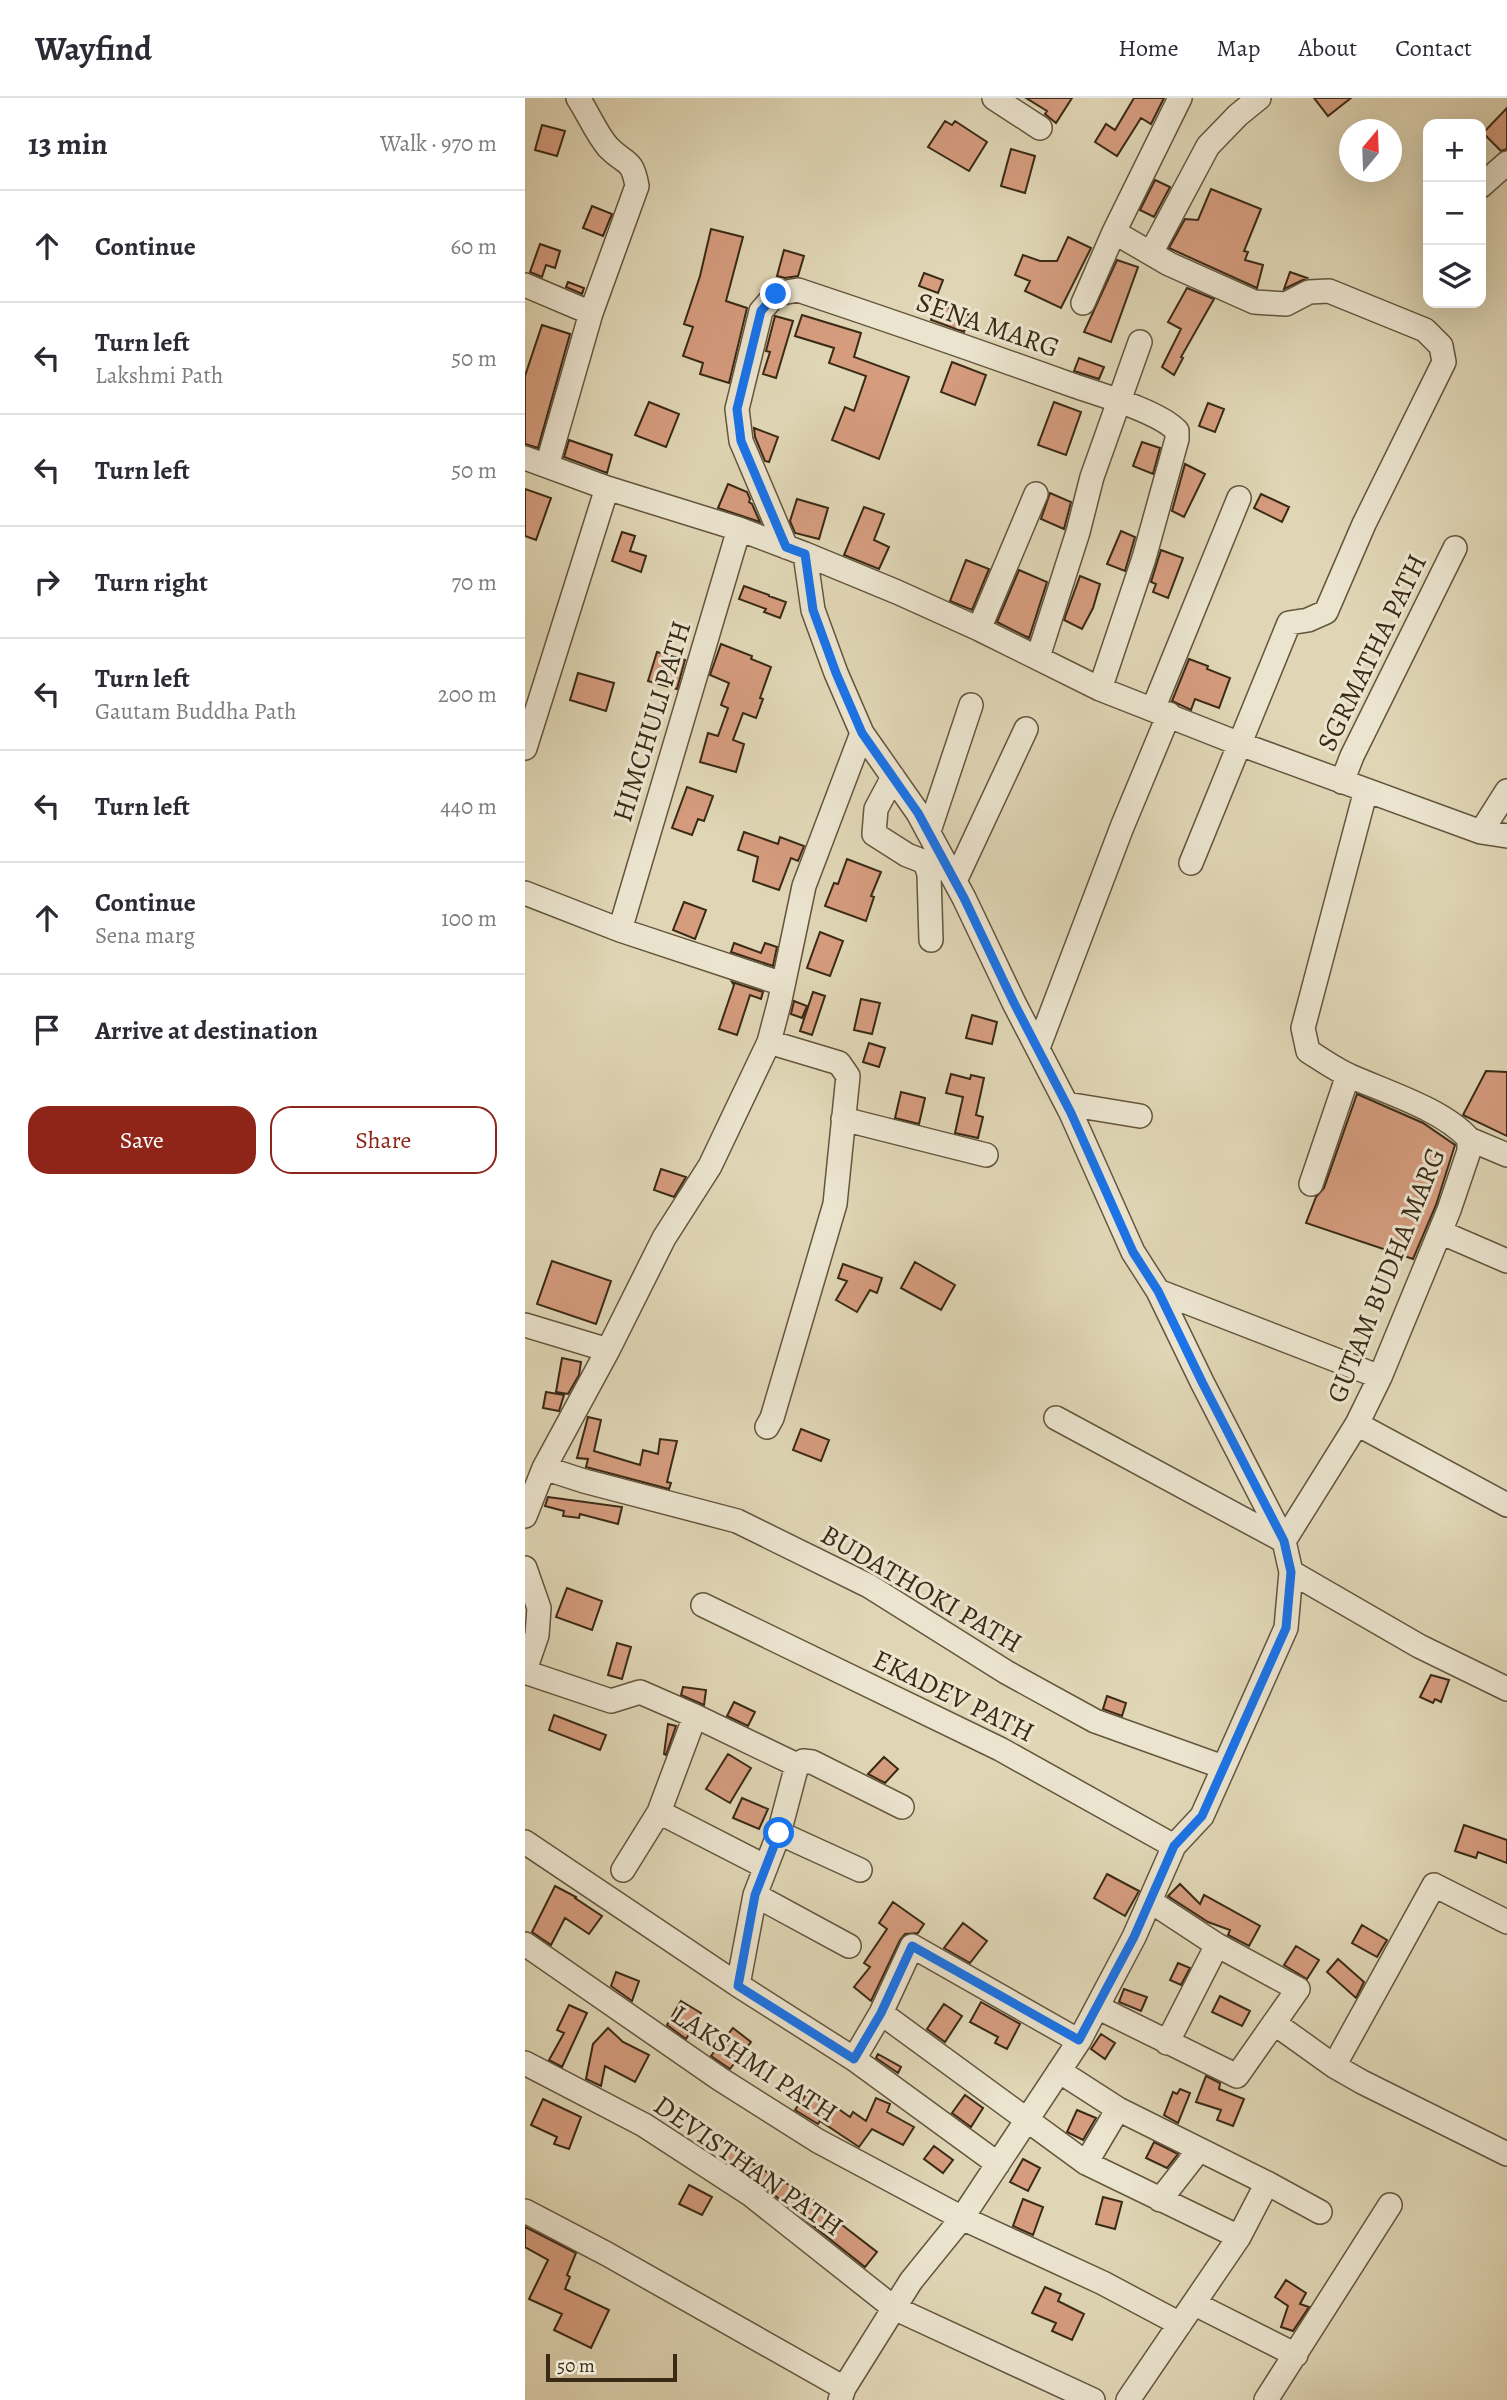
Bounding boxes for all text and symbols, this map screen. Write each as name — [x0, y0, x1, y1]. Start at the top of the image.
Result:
text: Wayfind — [35, 26, 152, 71]
text: Home — [1118, 32, 1179, 64]
text: Map — [1217, 32, 1261, 64]
text: About — [1299, 32, 1357, 64]
text: Contact — [1395, 32, 1472, 64]
north arrow — [1339, 119, 1402, 182]
map controls — [1423, 119, 1486, 308]
button: + — [1423, 119, 1486, 182]
text: 13 min — [28, 124, 108, 164]
text: Walk · 970 m — [380, 128, 497, 159]
button: − — [1423, 182, 1486, 245]
icon: ahead — [28, 227, 66, 265]
text: Continue — [95, 229, 196, 264]
text: 60 m — [450, 231, 497, 262]
button: layers — [1423, 245, 1486, 308]
route end — [760, 278, 791, 309]
street label: SENA MARG — [911, 283, 1064, 367]
text: Turn left — [95, 325, 190, 360]
icon: left — [28, 339, 66, 377]
text: 50 m — [451, 343, 497, 374]
text: Lakshmi Path — [95, 360, 223, 391]
icon: left — [28, 451, 66, 489]
text: Turn left — [95, 453, 190, 488]
text: 50 m — [451, 455, 497, 486]
street label: SGRMATHA PATH — [1308, 548, 1436, 757]
icon: right — [28, 563, 66, 601]
text: Turn right — [95, 565, 208, 600]
text: 70 m — [451, 567, 497, 598]
street label: HIMCHULI PATH — [603, 616, 701, 827]
text: Turn left — [95, 661, 190, 696]
icon: left — [28, 675, 66, 713]
text: 200 m — [438, 679, 497, 710]
text: Gautam Buddha Path — [95, 696, 297, 727]
icon: left — [28, 787, 66, 825]
text: Turn left — [95, 789, 190, 824]
text: 440 m — [440, 791, 497, 822]
text: Continue — [95, 885, 196, 920]
icon: ahead — [28, 899, 66, 937]
text: 100 m — [441, 903, 497, 934]
text: Sena marg — [95, 920, 195, 951]
icon: arrive — [28, 1011, 66, 1049]
text: Arrive at destination — [95, 1013, 318, 1048]
button: Save — [28, 1106, 256, 1174]
button: Share — [270, 1106, 497, 1174]
street label: GUTAM BUDHA MARG — [1317, 1142, 1454, 1408]
street label: BUDATHOKI PATH — [814, 1516, 1029, 1662]
street label: EKADEV PATH — [866, 1640, 1041, 1751]
route start — [763, 1817, 794, 1848]
street label: LAKSHMI PATH — [664, 1996, 845, 2132]
street label: DEVISTHAN PATH — [646, 2086, 851, 2245]
scale bar — [546, 2351, 677, 2383]
text: 50 m — [557, 2353, 595, 2379]

